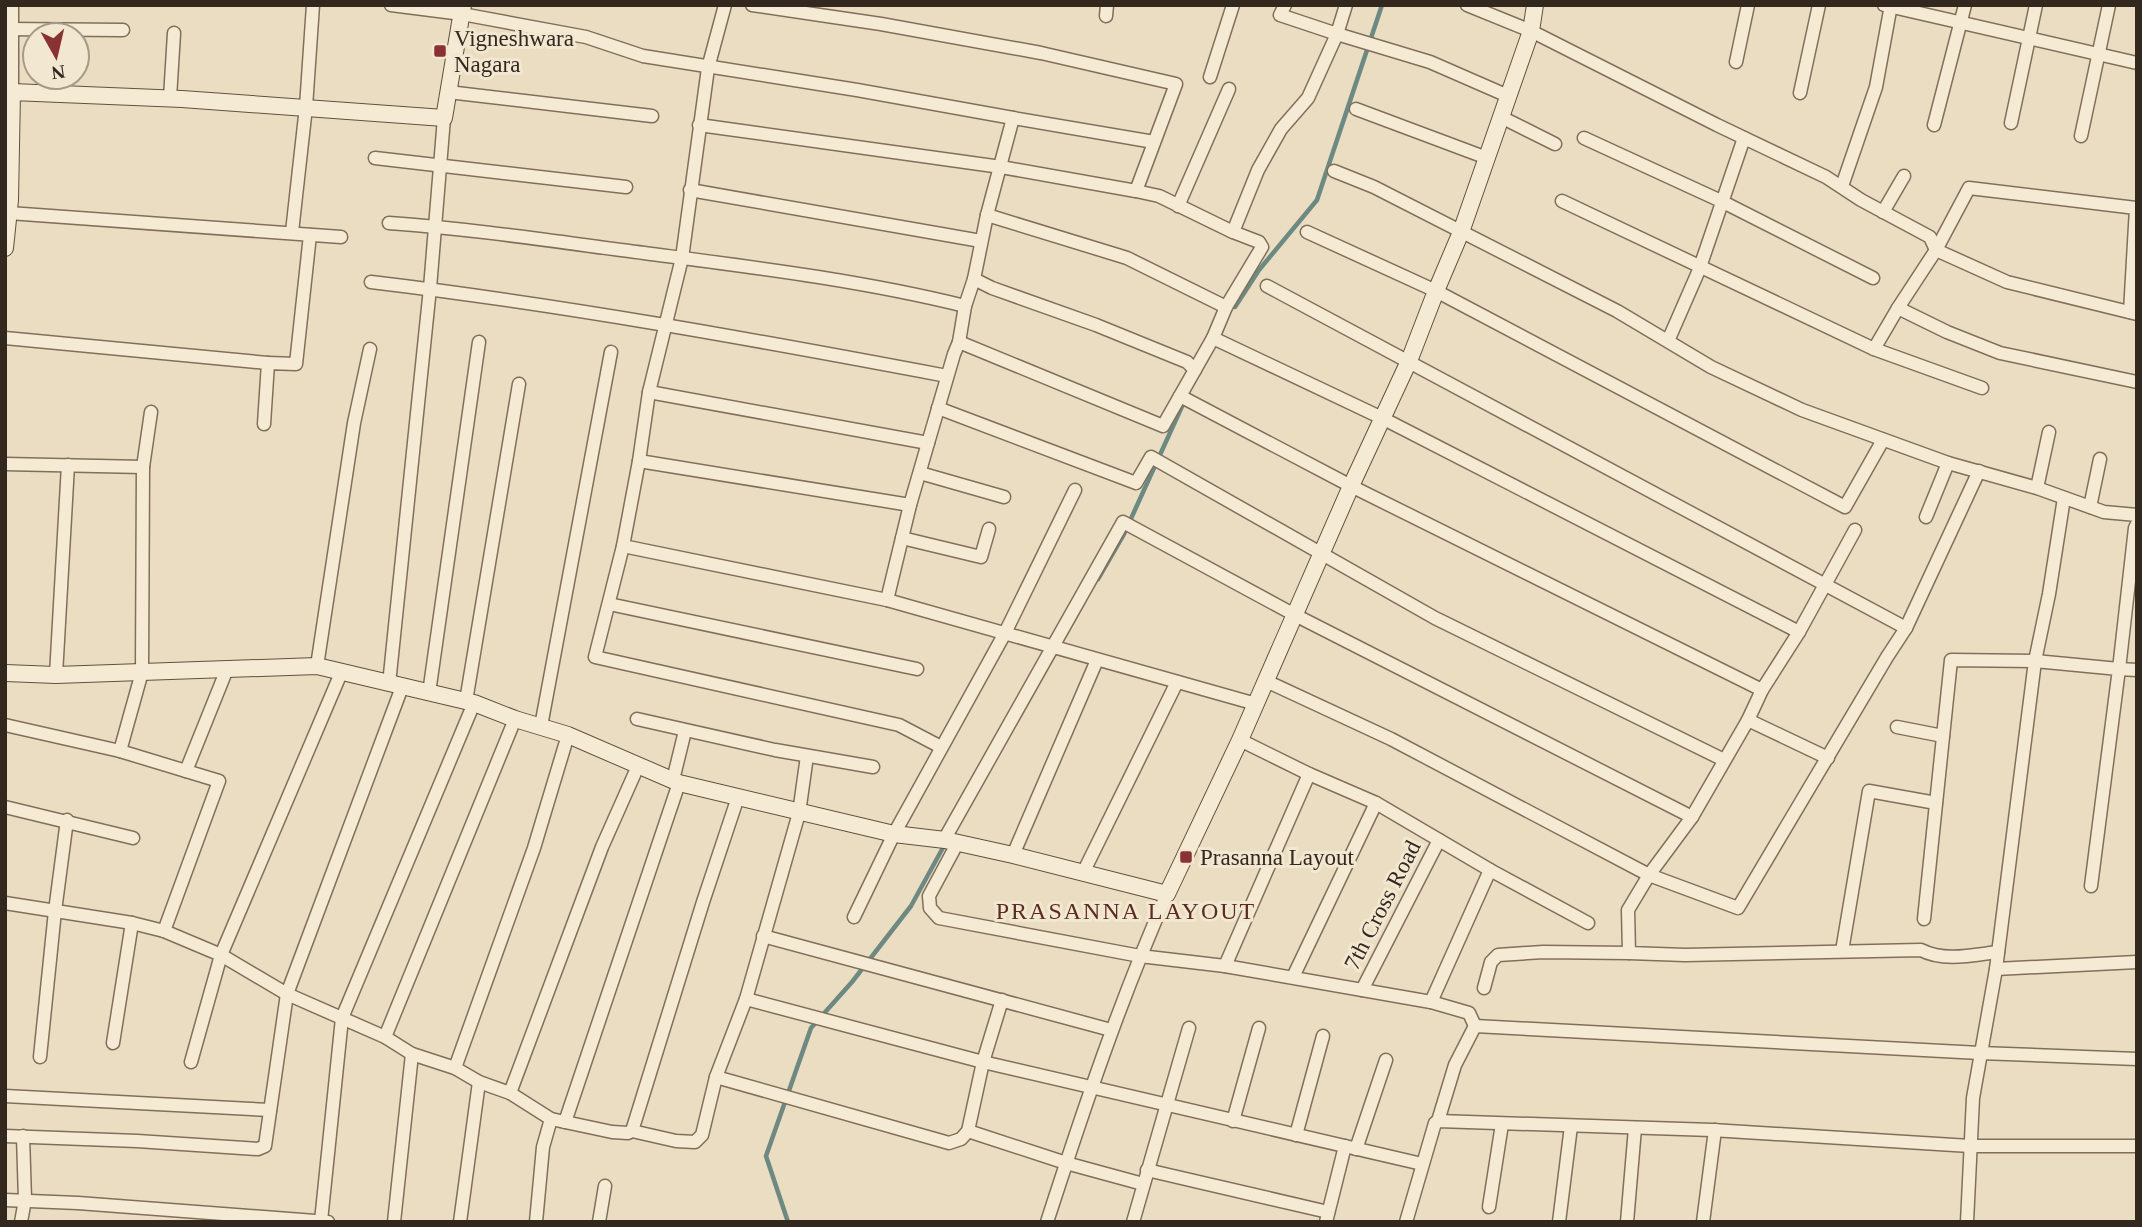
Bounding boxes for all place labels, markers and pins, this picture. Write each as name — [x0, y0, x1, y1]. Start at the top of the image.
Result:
place label: Vigneshwara Nagara — [454, 26, 574, 77]
marker: Vigneshwara Nagara — [432, 43, 448, 59]
place label: Prasanna Layout — [1200, 845, 1355, 870]
marker: Prasanna Layout — [1178, 849, 1194, 865]

